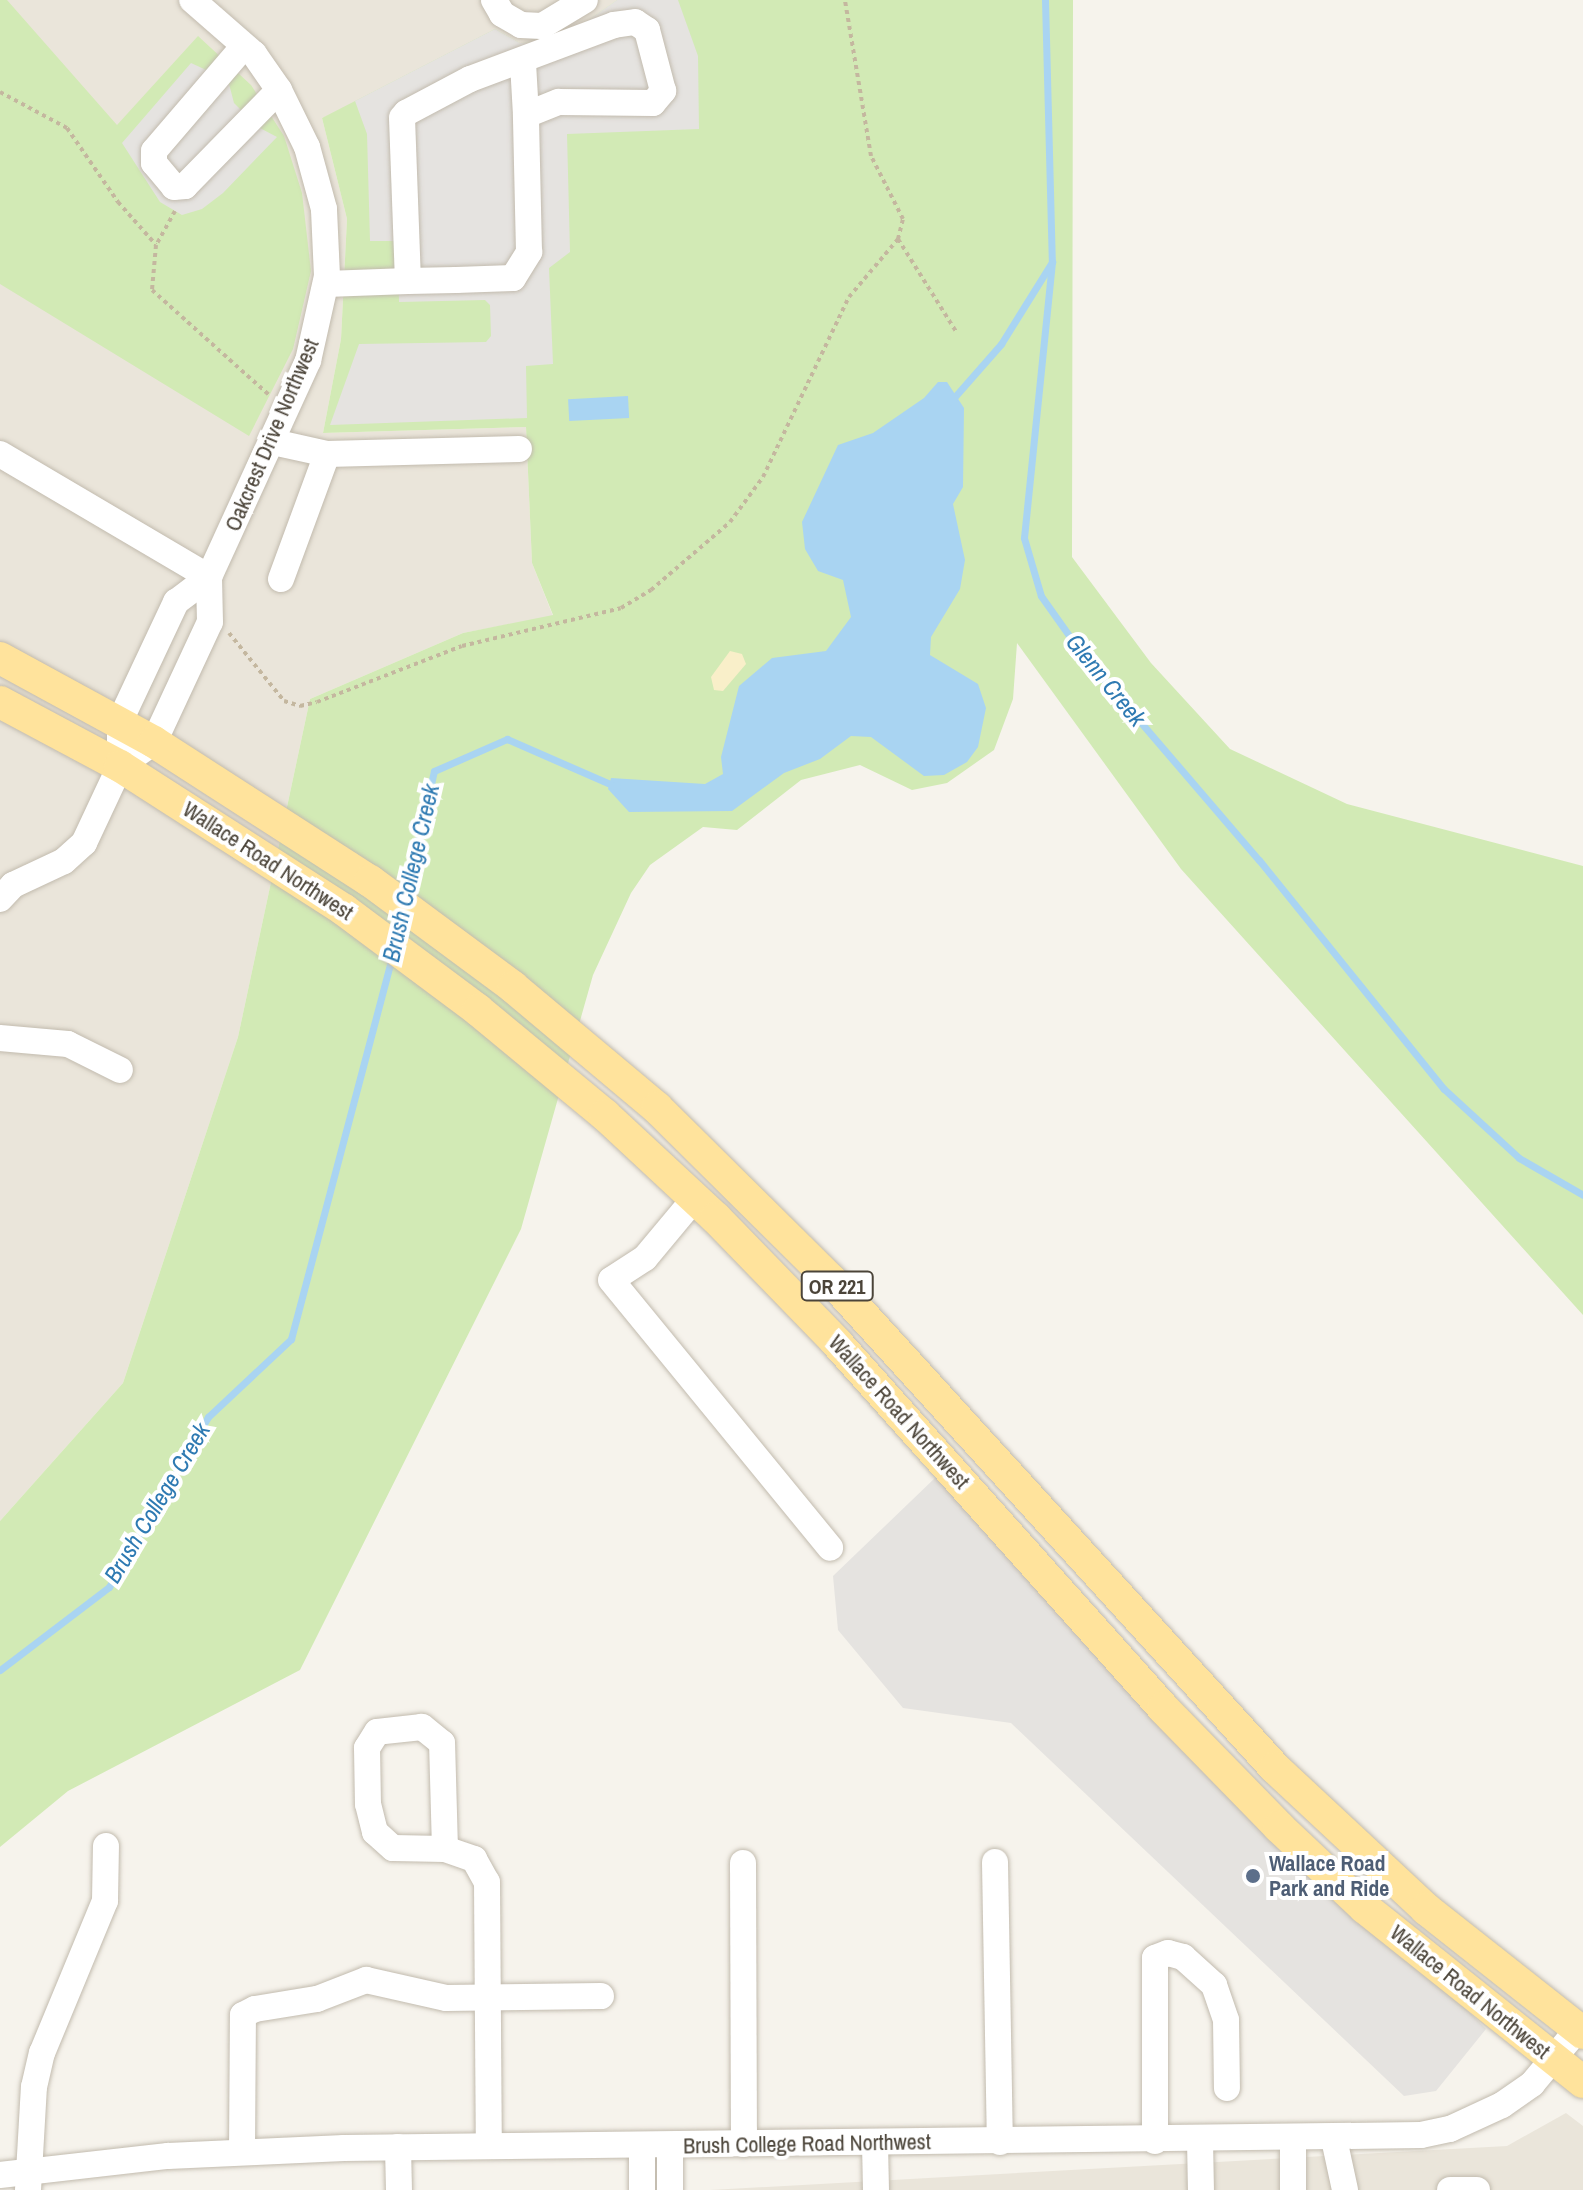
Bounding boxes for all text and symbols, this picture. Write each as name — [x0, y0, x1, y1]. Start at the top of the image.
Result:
street label: Oakcrest Drive Northwest — [220, 335, 324, 535]
water label: Glenn Creek — [1060, 628, 1152, 732]
water label: Brush College Creek — [377, 781, 445, 965]
street label: Wallace Road Northwest — [178, 796, 358, 926]
road number: OR 221 — [799, 1270, 875, 1302]
street label: Wallace Road Northwest — [823, 1330, 975, 1494]
water label: Brush College Creek — [98, 1418, 216, 1588]
place label: Wallace Road Park and Ride — [1269, 1850, 1389, 1902]
marker: Wallace Road Park and Ride — [1244, 1867, 1262, 1885]
street label: Wallace Road Northwest — [1385, 1919, 1555, 2065]
street label: Brush College Road Northwest — [683, 2129, 931, 2159]

